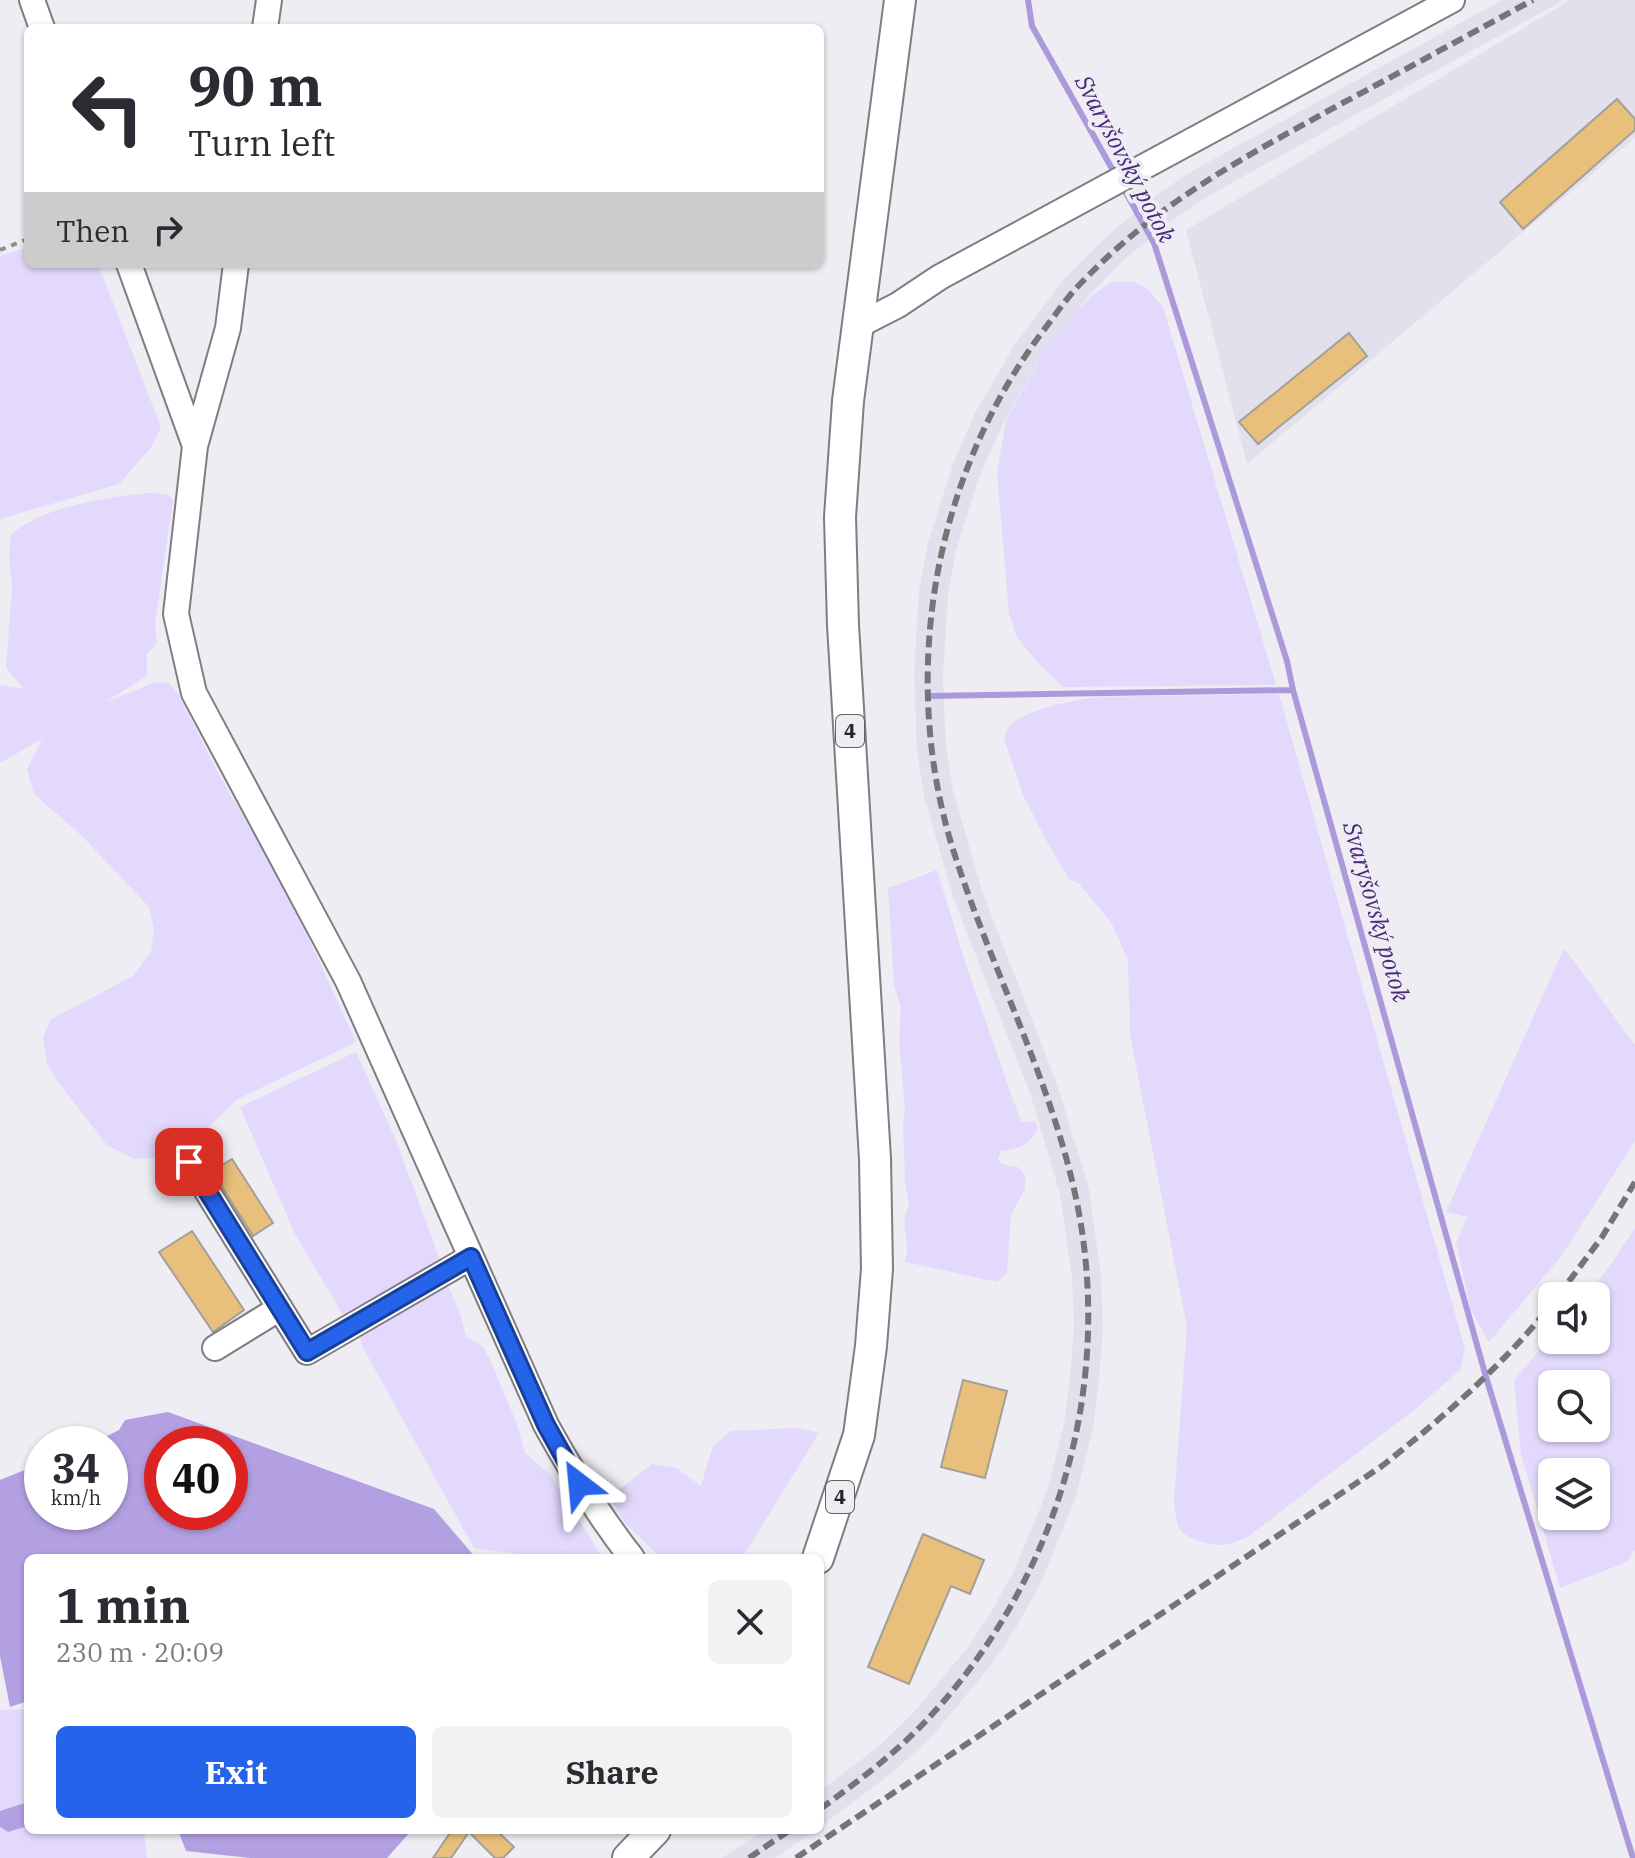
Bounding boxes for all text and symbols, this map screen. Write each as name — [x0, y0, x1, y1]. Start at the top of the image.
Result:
text: 90 m — [188, 49, 323, 121]
icon: left — [56, 56, 160, 160]
water label: Svaryšovský potok — [1068, 68, 1184, 248]
text: Turn left — [188, 119, 335, 166]
icon: right — [146, 208, 190, 252]
text: Then — [56, 211, 130, 250]
road number: 4 — [836, 715, 864, 747]
water label: Svaryšovský potok — [1336, 817, 1418, 1006]
pin — [155, 1128, 223, 1196]
icon: arrive — [167, 1140, 211, 1184]
map controls — [1538, 1282, 1610, 1530]
button: sound — [1538, 1282, 1610, 1354]
button: search — [1538, 1370, 1610, 1442]
speed limit sign: 40 — [144, 1426, 248, 1530]
text: 34 — [52, 1442, 100, 1494]
position arrow — [537, 1442, 621, 1526]
button: layers — [1538, 1458, 1610, 1530]
road number: 4 — [826, 1481, 854, 1513]
text: km/h — [51, 1484, 101, 1511]
text: 1 min — [56, 1574, 190, 1636]
button: close — [708, 1580, 792, 1664]
text: 230 m · 20:09 — [56, 1635, 224, 1669]
button: Exit — [56, 1726, 416, 1818]
button: Share — [432, 1726, 792, 1818]

